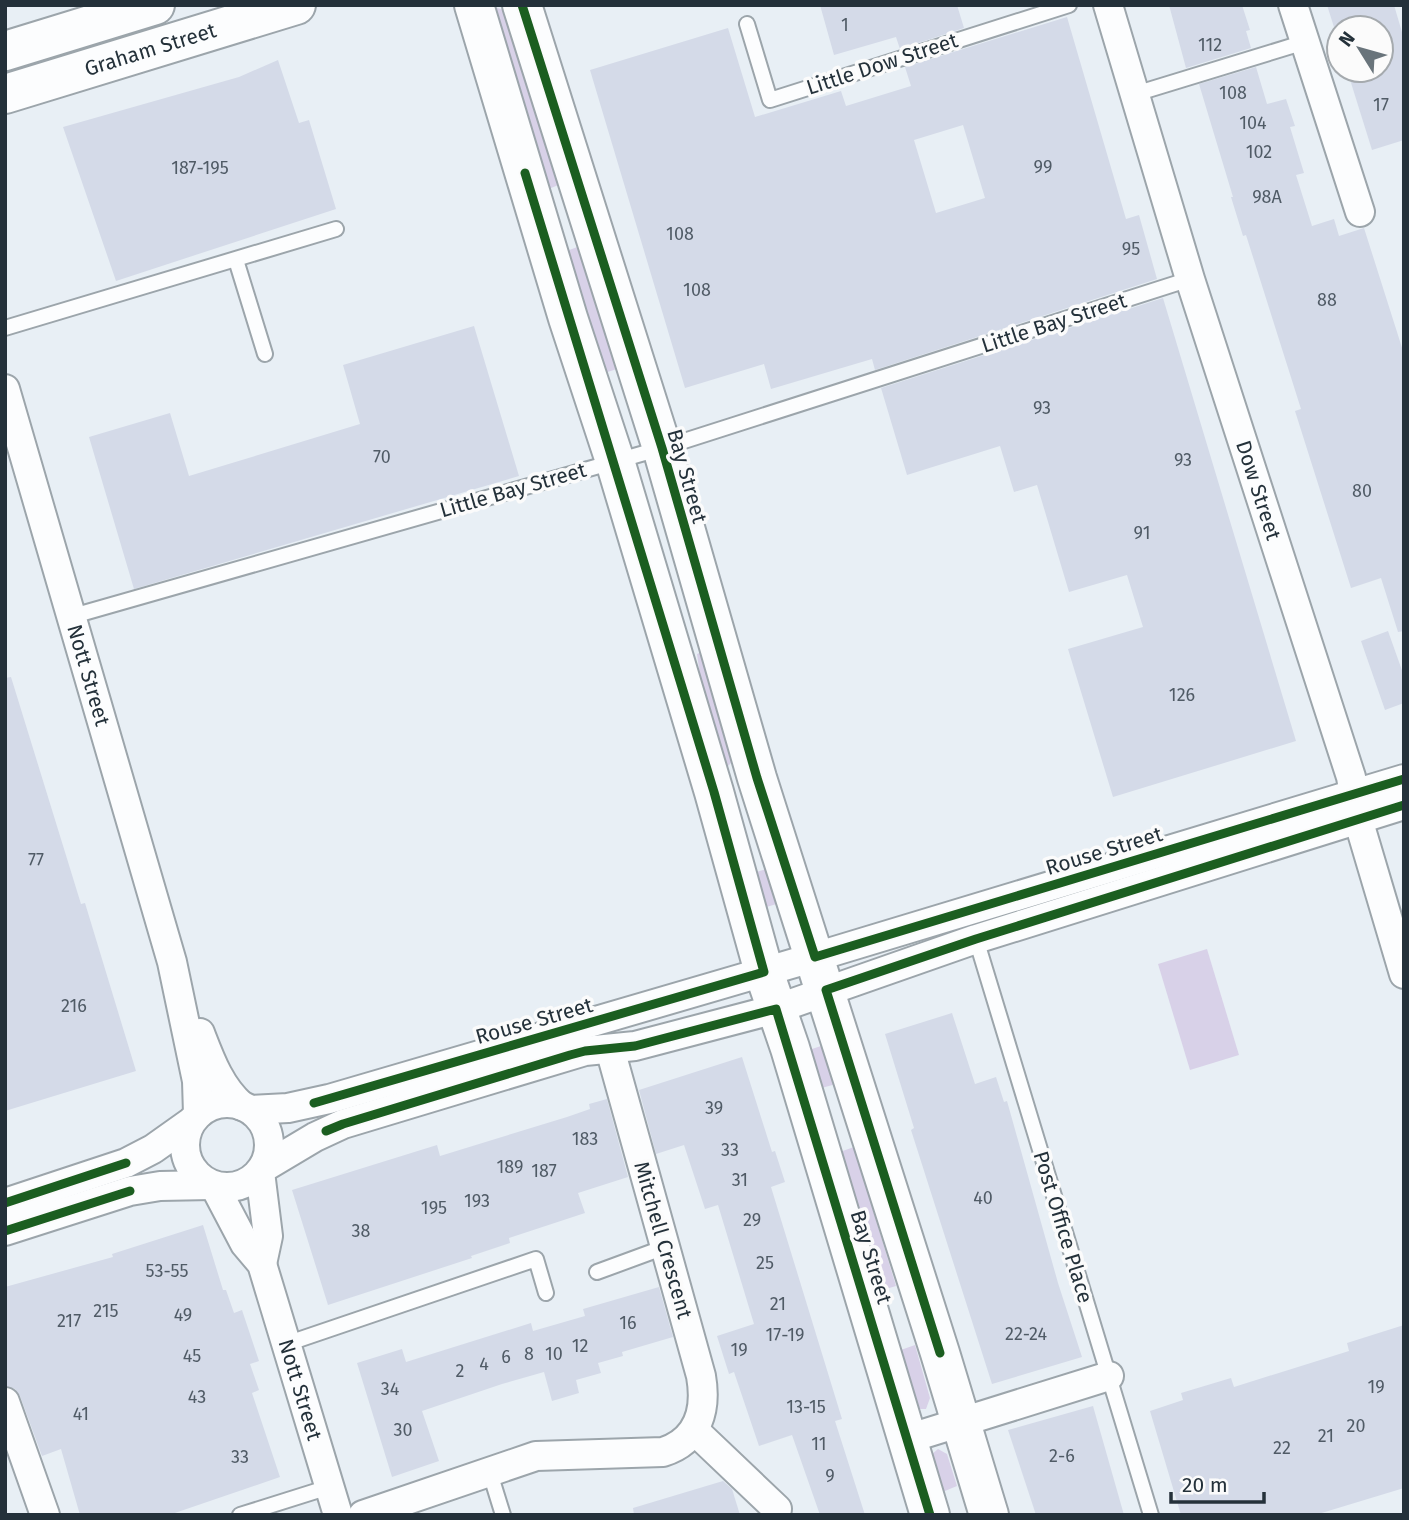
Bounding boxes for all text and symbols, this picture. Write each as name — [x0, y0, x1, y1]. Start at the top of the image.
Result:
house number: 1 — [841, 14, 849, 36]
north arrow — [1325, 14, 1395, 84]
street label: Graham Street — [81, 17, 220, 82]
street label: Little Dow Street — [803, 27, 961, 101]
text: N — [1334, 27, 1360, 51]
house number: 112 — [1198, 34, 1222, 56]
house number: 108 — [1219, 82, 1247, 104]
house number: 17 — [1373, 94, 1389, 116]
house number: 104 — [1239, 112, 1267, 134]
house number: 102 — [1246, 141, 1272, 163]
house number: 99 — [1034, 156, 1052, 178]
house number: 187-195 — [171, 157, 229, 179]
house number: 98A — [1252, 186, 1283, 208]
house number: 108 — [666, 223, 694, 245]
house number: 95 — [1122, 238, 1140, 260]
house number: 108 — [683, 279, 711, 301]
street label: Little Bay Street — [978, 287, 1130, 359]
house number: 88 — [1317, 289, 1337, 311]
house number: 93 — [1033, 397, 1051, 419]
street label: Bay Street — [661, 426, 713, 526]
street label: Dow Street — [1230, 437, 1287, 544]
house number: 70 — [373, 446, 391, 468]
house number: 93 — [1174, 449, 1192, 471]
street label: Little Bay Street — [437, 457, 590, 523]
house number: 80 — [1352, 480, 1372, 502]
house number: 91 — [1134, 522, 1150, 544]
street label: Nott Street — [61, 621, 116, 729]
house number: 126 — [1169, 684, 1195, 706]
street label: Rouse Street — [1042, 821, 1166, 881]
house number: 77 — [28, 849, 44, 871]
street label: Rouse Street — [472, 992, 596, 1050]
house number: 216 — [61, 995, 87, 1017]
house number: 39 — [705, 1097, 723, 1119]
house number: 183 — [572, 1128, 598, 1150]
house number: 33 — [721, 1139, 739, 1161]
street label: Post Office Place — [1028, 1148, 1098, 1306]
house number: 189 — [497, 1156, 523, 1178]
street label: Mitchell Crescent — [628, 1158, 698, 1322]
house number: 187 — [531, 1160, 557, 1182]
house number: 31 — [732, 1169, 748, 1191]
house number: 40 — [973, 1187, 993, 1209]
house number: 193 — [464, 1190, 490, 1212]
house number: 195 — [421, 1197, 447, 1219]
street label: Bay Street — [844, 1207, 898, 1307]
house number: 29 — [743, 1209, 761, 1231]
house number: 38 — [352, 1220, 371, 1242]
house number: 25 — [756, 1252, 774, 1274]
house number: 53-55 — [146, 1260, 188, 1282]
house number: 21 — [770, 1293, 786, 1315]
house number: 215 — [93, 1300, 119, 1322]
house number: 49 — [174, 1304, 192, 1326]
house number: 217 — [57, 1310, 81, 1332]
house number: 16 — [619, 1312, 637, 1334]
house number: 22-24 — [1005, 1323, 1047, 1345]
house number: 17-19 — [765, 1324, 805, 1346]
house number: 12 — [572, 1335, 588, 1357]
street label: Nott Street — [272, 1336, 328, 1444]
house number: 19 — [730, 1339, 748, 1361]
house number: 8 — [524, 1343, 534, 1365]
house number: 10 — [545, 1343, 563, 1365]
house number: 45 — [183, 1345, 201, 1367]
house number: 6 — [501, 1346, 511, 1368]
house number: 4 — [479, 1353, 489, 1375]
house number: 2 — [456, 1360, 465, 1382]
house number: 19 — [1367, 1376, 1385, 1398]
house number: 34 — [381, 1378, 400, 1400]
house number: 43 — [188, 1386, 206, 1408]
house number: 13-15 — [786, 1396, 826, 1418]
house number: 41 — [73, 1403, 89, 1425]
house number: 20 — [1347, 1415, 1365, 1437]
house number: 30 — [393, 1419, 413, 1441]
house number: 21 — [1318, 1425, 1334, 1447]
house number: 11 — [811, 1433, 827, 1455]
house number: 22 — [1273, 1437, 1291, 1459]
house number: 2-6 — [1049, 1445, 1075, 1467]
house number: 33 — [231, 1446, 249, 1468]
scale bar — [1171, 1460, 1264, 1504]
house number: 9 — [825, 1465, 835, 1487]
text: 20 m — [1182, 1472, 1228, 1498]

